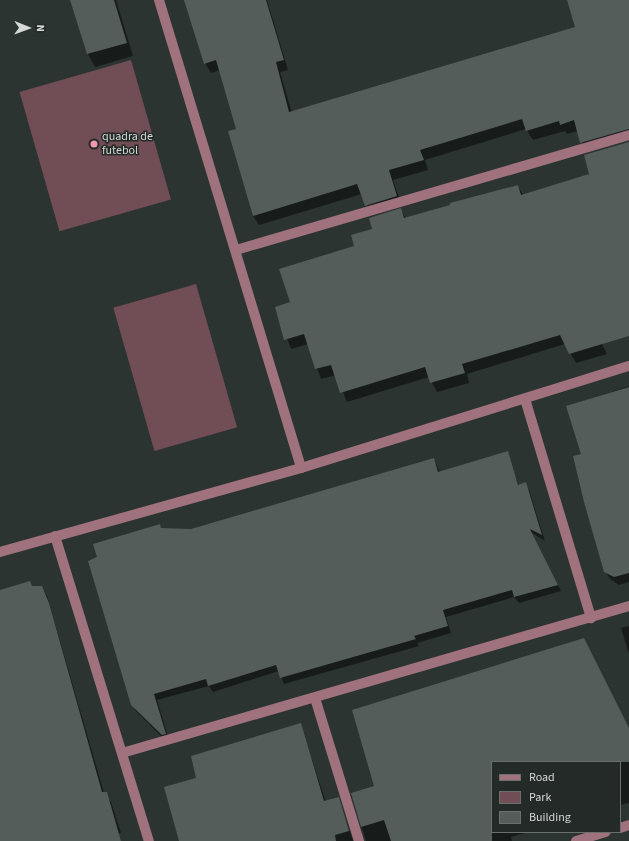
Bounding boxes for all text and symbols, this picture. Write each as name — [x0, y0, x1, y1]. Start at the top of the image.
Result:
north arrow — [8, 8, 48, 48]
text: N — [33, 24, 48, 32]
place label: quadra de futebol — [102, 130, 153, 158]
marker: quadra de futebol — [89, 139, 99, 149]
legend — [491, 761, 621, 833]
text: Road — [529, 769, 555, 786]
text: Park — [529, 789, 551, 806]
text: Building — [529, 809, 571, 826]

